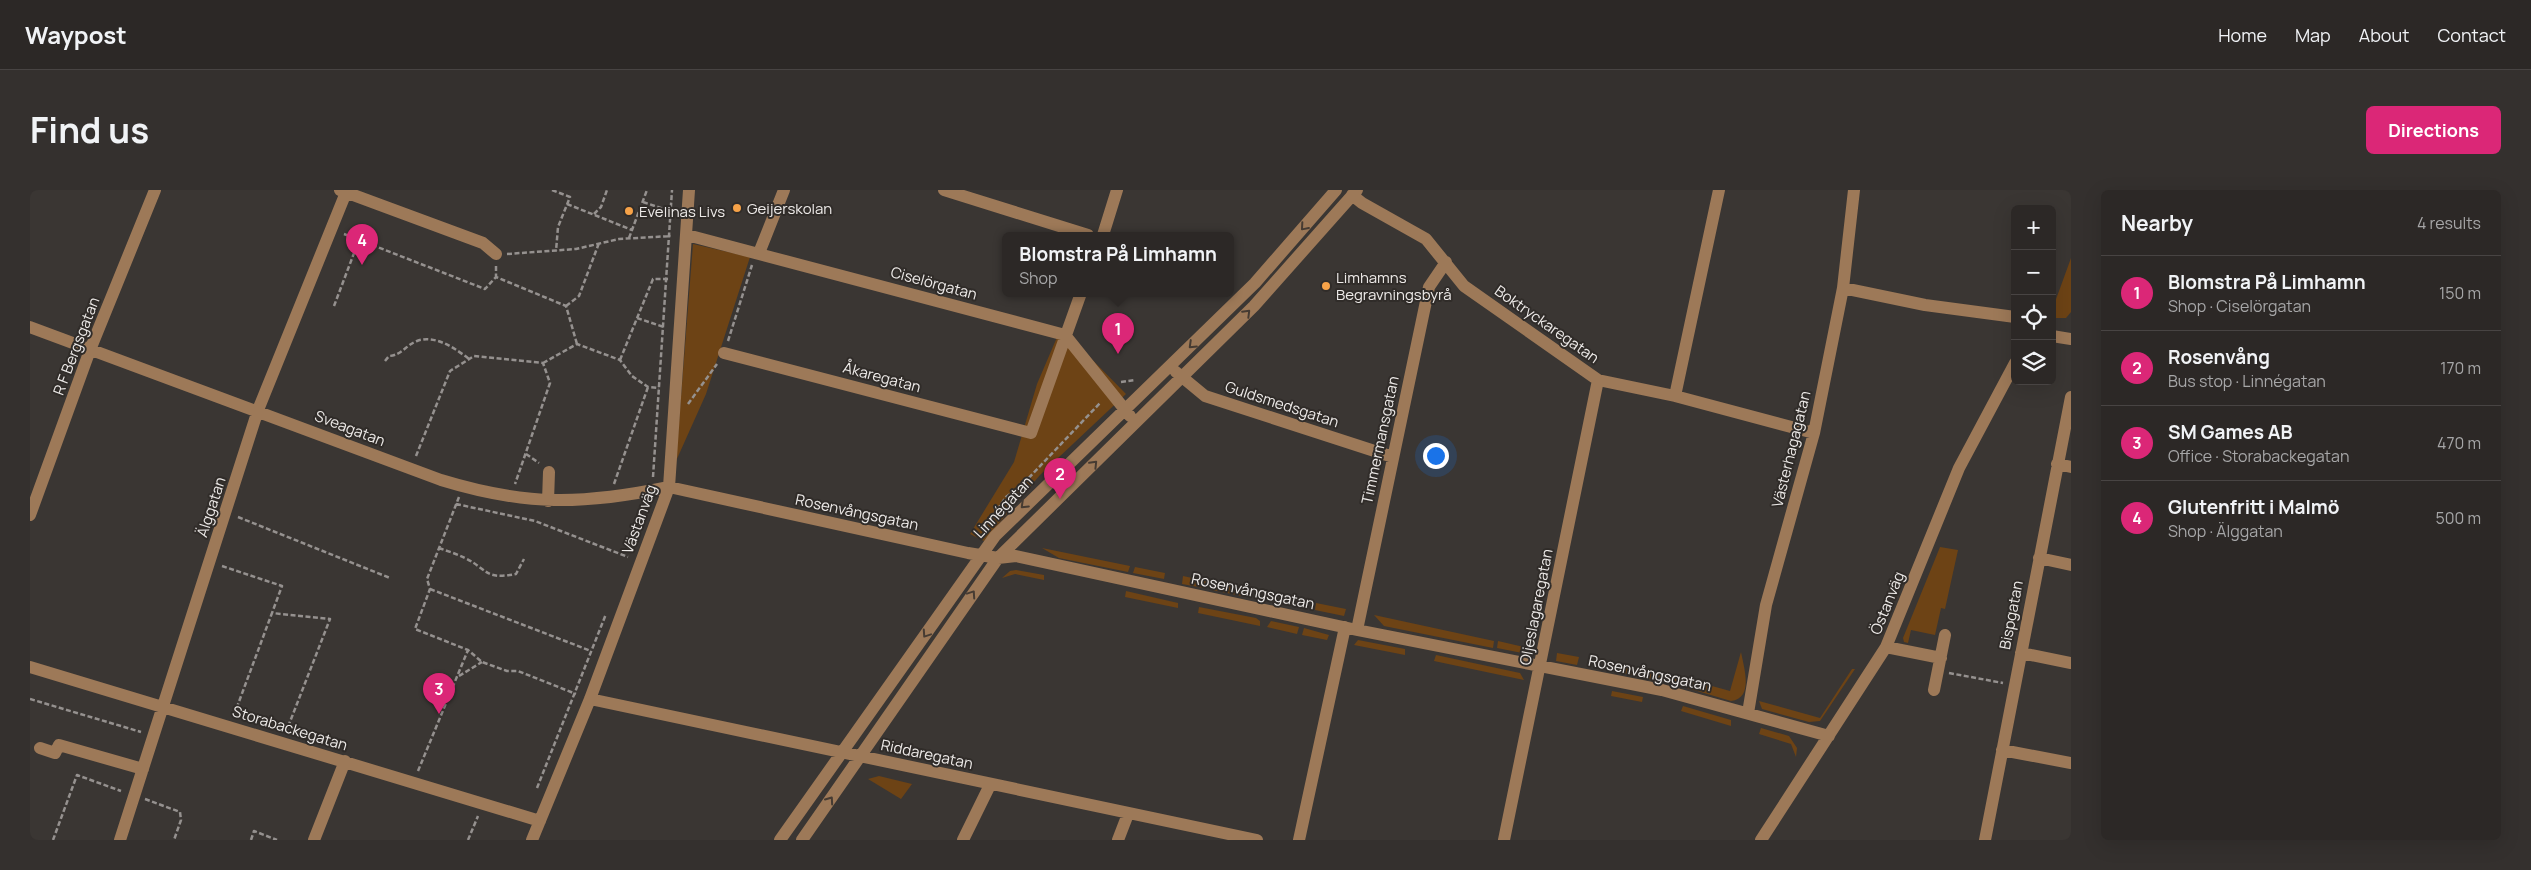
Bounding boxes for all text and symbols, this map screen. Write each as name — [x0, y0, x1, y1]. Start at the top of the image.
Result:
text: Waypost — [25, 18, 127, 51]
text: Home — [2218, 23, 2267, 47]
text: Map — [2295, 23, 2331, 47]
text: About — [2359, 23, 2409, 47]
text: Contact — [2437, 23, 2506, 47]
text: Find us — [30, 106, 149, 154]
button: Directions — [2366, 106, 2501, 154]
place label: Geijerskolan — [747, 198, 832, 219]
place label: Evelinas Livs — [639, 201, 725, 222]
marker: Geijerskolan — [731, 202, 743, 214]
marker: Evelinas Livs — [623, 205, 635, 217]
map controls — [2011, 205, 2056, 385]
button: + — [2011, 205, 2056, 250]
text: Nearby — [2121, 209, 2193, 237]
text: 4 results — [2417, 212, 2481, 234]
one-way arrow — [1301, 221, 1310, 230]
pin: 4 — [346, 224, 378, 265]
popup — [1002, 232, 1234, 297]
text: Blomstra På Limhamn — [1019, 241, 1217, 267]
button: − — [2011, 250, 2056, 295]
street label: Ciselörgatan — [888, 261, 980, 305]
text: Shop — [1019, 267, 1057, 289]
place label: Limhamns Begravningsbyrå — [1336, 267, 1452, 305]
text: Blomstra På Limhamn — [2168, 269, 2366, 295]
marker: Limhamns Begravningsbyrå — [1320, 280, 1332, 292]
street label: Boktryckaregatan — [1491, 280, 1603, 368]
text: 1 — [2133, 282, 2141, 304]
text: 150 m — [2439, 282, 2481, 304]
street label: R F Bergsgatan — [48, 294, 104, 398]
button: locate — [2011, 295, 2056, 340]
text: Shop · Ciselörgatan — [2168, 295, 2311, 317]
one-way arrow — [1241, 309, 1250, 318]
pin: 1 — [1102, 313, 1134, 354]
one-way arrow — [1189, 339, 1198, 348]
button: layers — [2011, 340, 2056, 385]
text: Rosenvång — [2168, 344, 2270, 370]
street label: Åkaregatan — [841, 357, 923, 397]
text: 2 — [2132, 357, 2142, 379]
text: 170 m — [2440, 357, 2481, 379]
text: Bus stop · Linnégatan — [2168, 370, 2326, 392]
street label: Timmermansgatan — [1356, 374, 1404, 506]
street label: Guldsmedsgatan — [1222, 376, 1342, 432]
street label: Västerhagagatan — [1766, 388, 1816, 509]
street label: Sveagatan — [312, 405, 388, 451]
text: SM Games AB — [2168, 419, 2293, 445]
text: 3 — [2132, 432, 2142, 454]
text: 470 m — [2437, 432, 2481, 454]
your location — [1423, 443, 1449, 469]
text: Office · Storabackegatan — [2168, 445, 2349, 467]
pin: 2 — [1044, 458, 1076, 499]
one-way arrow — [1088, 460, 1097, 469]
street label: Linnégatan — [969, 471, 1037, 543]
street label: Älggatan — [191, 474, 231, 540]
street label: Västanväg — [617, 481, 661, 557]
street label: Rosenvångsgatan — [794, 489, 921, 535]
text: Glutenfritt i Malmö — [2168, 494, 2339, 520]
one-way arrow — [1021, 500, 1030, 509]
text: 4 — [2132, 507, 2142, 529]
text: 500 m — [2435, 507, 2481, 529]
text: Shop · Älggatan — [2168, 520, 2283, 542]
street label: Oljeslagaregatan — [1514, 547, 1558, 667]
street label: Rosenvångsgatan — [1190, 568, 1317, 614]
street label: Östanväg — [1865, 568, 1909, 638]
street label: Bispgatan — [1994, 579, 2028, 651]
one-way arrow — [966, 591, 975, 600]
one-way arrow — [922, 629, 932, 638]
street label: Rosenvångsgatan — [1587, 650, 1714, 696]
pin: 3 — [423, 673, 455, 714]
street label: Storabackegatan — [230, 701, 350, 756]
street label: Riddaregatan — [879, 734, 975, 774]
one-way arrow — [824, 796, 833, 806]

